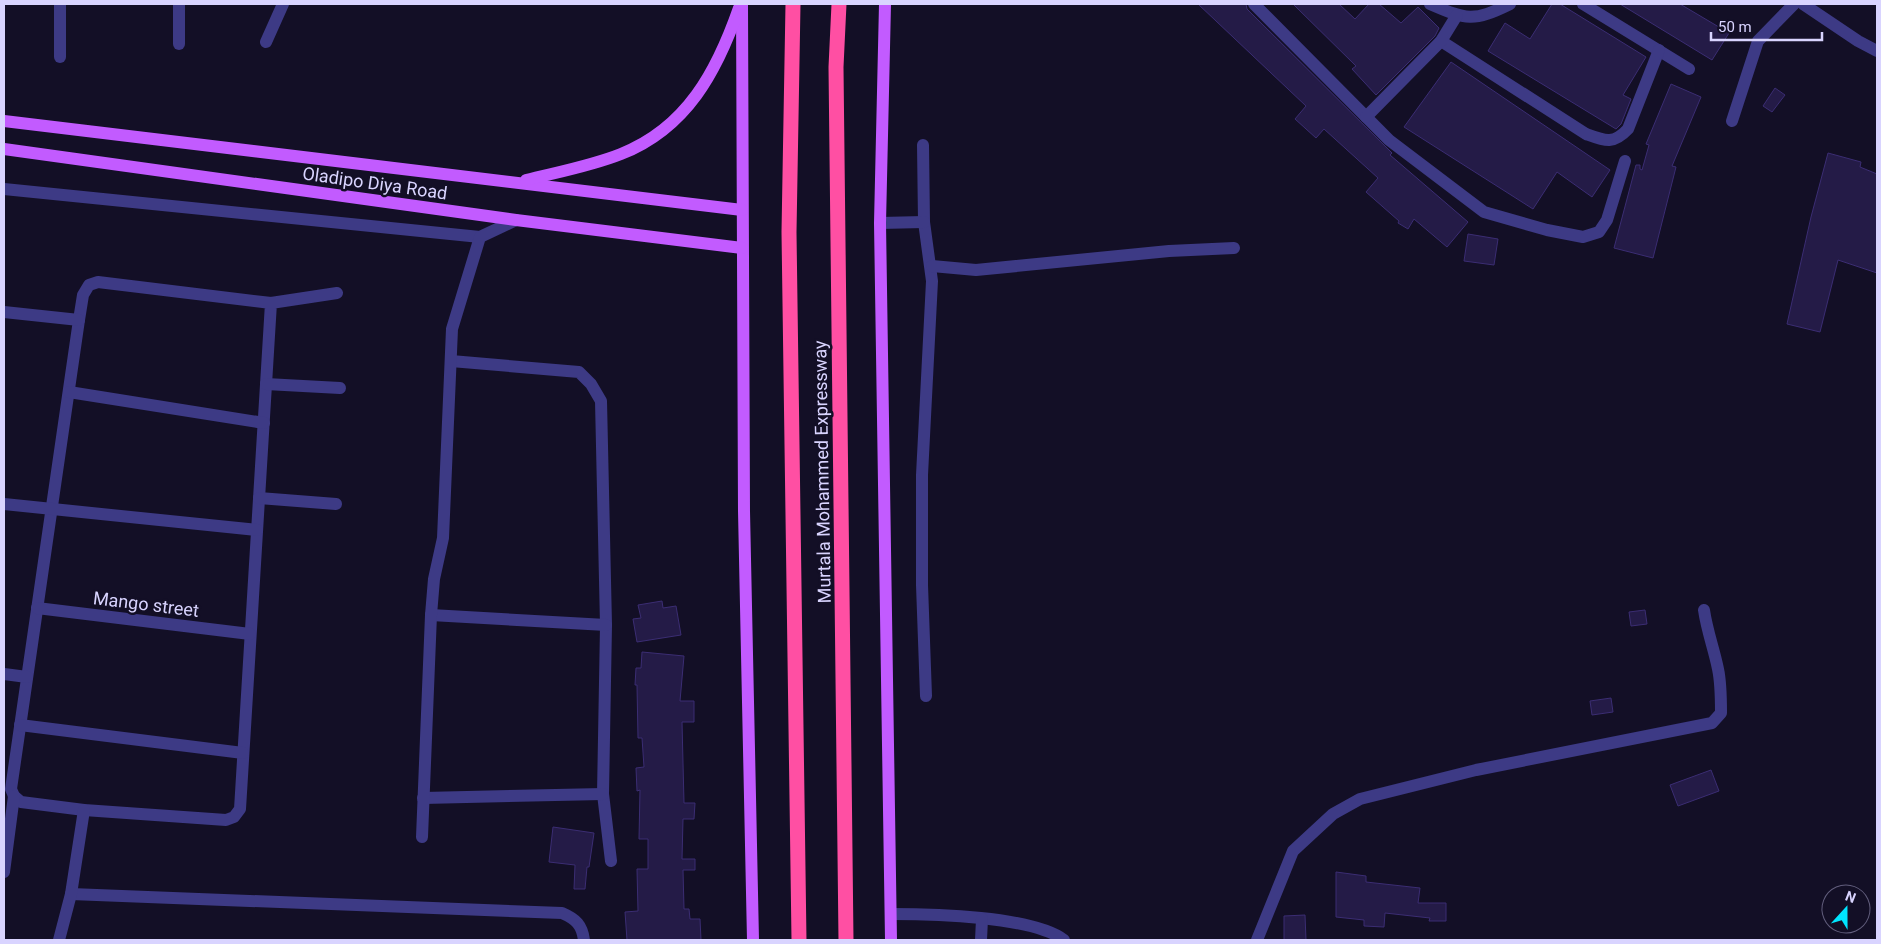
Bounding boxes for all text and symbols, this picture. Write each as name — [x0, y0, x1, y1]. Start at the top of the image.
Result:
scale bar — [1711, 10, 1822, 42]
text: 50 m — [1718, 18, 1752, 36]
street label: Oladipo Diya Road — [301, 162, 449, 204]
street label: Murtala Mohammed Expressway — [809, 340, 835, 604]
street label: Mango street — [92, 587, 200, 621]
north arrow — [1821, 884, 1871, 934]
text: N — [1843, 888, 1858, 906]

